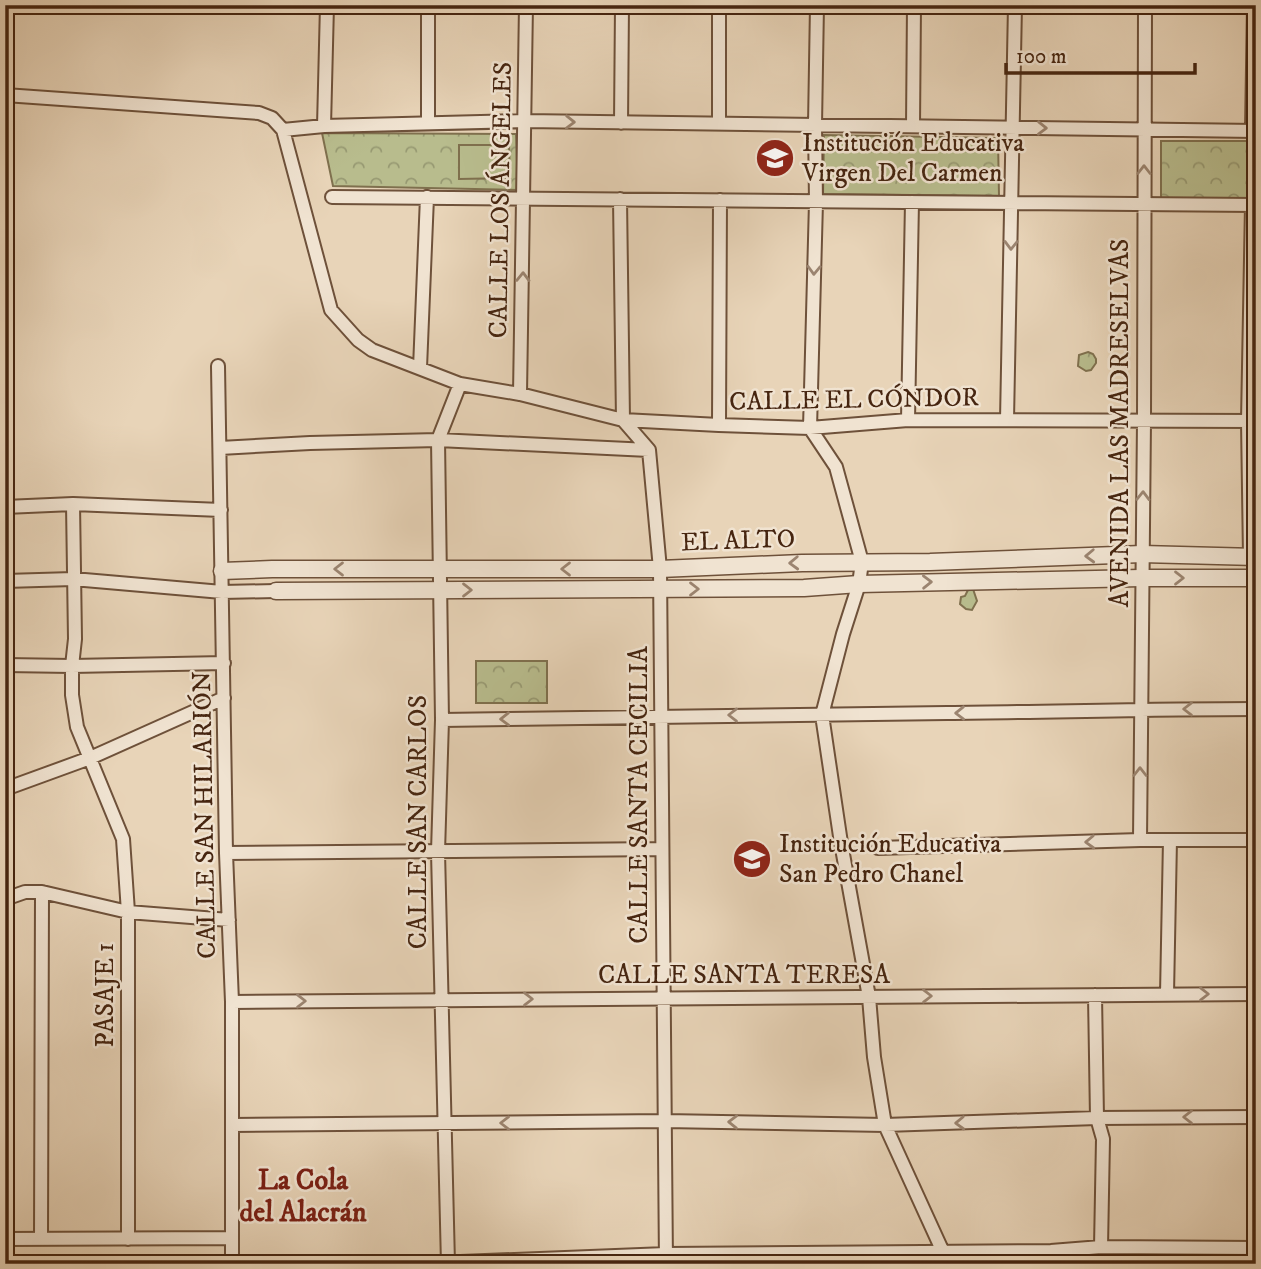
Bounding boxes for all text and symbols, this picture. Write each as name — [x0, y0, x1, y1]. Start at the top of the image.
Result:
scale bar — [1006, 32, 1194, 76]
text: 100 m — [1016, 44, 1067, 70]
street label: CALLE LOS ÁNGELES — [481, 61, 520, 339]
one-way arrow — [565, 114, 575, 130]
one-way arrow — [1037, 120, 1048, 136]
place label: Institución Educativa Virgen Del Carmen — [801, 127, 1024, 190]
school or university icon: Institución Educativa Virgen Del Carmen — [754, 137, 796, 179]
one-way arrow — [1136, 164, 1152, 175]
street label: AVENIDA LAS MADRESELVAS — [1104, 239, 1137, 607]
one-way arrow — [1003, 240, 1019, 251]
one-way arrow — [807, 265, 822, 276]
one-way arrow — [515, 271, 531, 282]
street label: CALLE EL CÓNDOR — [729, 380, 979, 419]
one-way arrow — [1135, 490, 1150, 501]
street label: EL ALTO — [680, 523, 796, 559]
one-way arrow — [1084, 549, 1095, 564]
one-way arrow — [788, 556, 799, 571]
one-way arrow — [333, 561, 344, 577]
one-way arrow — [561, 561, 571, 577]
one-way arrow — [1174, 570, 1185, 586]
one-way arrow — [922, 575, 933, 590]
one-way arrow — [689, 581, 700, 597]
one-way arrow — [462, 582, 472, 598]
street label: CALLE SANTA CECILIA — [623, 646, 656, 944]
street label: CALLE SAN HILARIÓN — [185, 671, 224, 959]
street label: CALLE SAN CARLOS — [402, 695, 435, 949]
one-way arrow — [1182, 701, 1192, 717]
one-way arrow — [954, 705, 965, 721]
one-way arrow — [727, 707, 737, 723]
one-way arrow — [499, 711, 510, 727]
one-way arrow — [1132, 766, 1148, 777]
place label: Institución Educativa San Pedro Chanel — [779, 828, 1001, 891]
one-way arrow — [1084, 834, 1095, 849]
school or university icon: Institución Educativa San Pedro Chanel — [731, 838, 773, 880]
street label: PASAJE 1 — [89, 943, 122, 1047]
street label: CALLE SANTA TERESA — [598, 959, 890, 992]
one-way arrow — [1199, 986, 1209, 1002]
one-way arrow — [922, 988, 933, 1004]
one-way arrow — [523, 992, 534, 1007]
one-way arrow — [296, 993, 306, 1009]
one-way arrow — [1182, 1109, 1192, 1125]
one-way arrow — [499, 1115, 510, 1130]
one-way arrow — [727, 1115, 738, 1130]
one-way arrow — [954, 1115, 965, 1130]
district label: La Cola del Alacrán — [239, 1163, 367, 1230]

